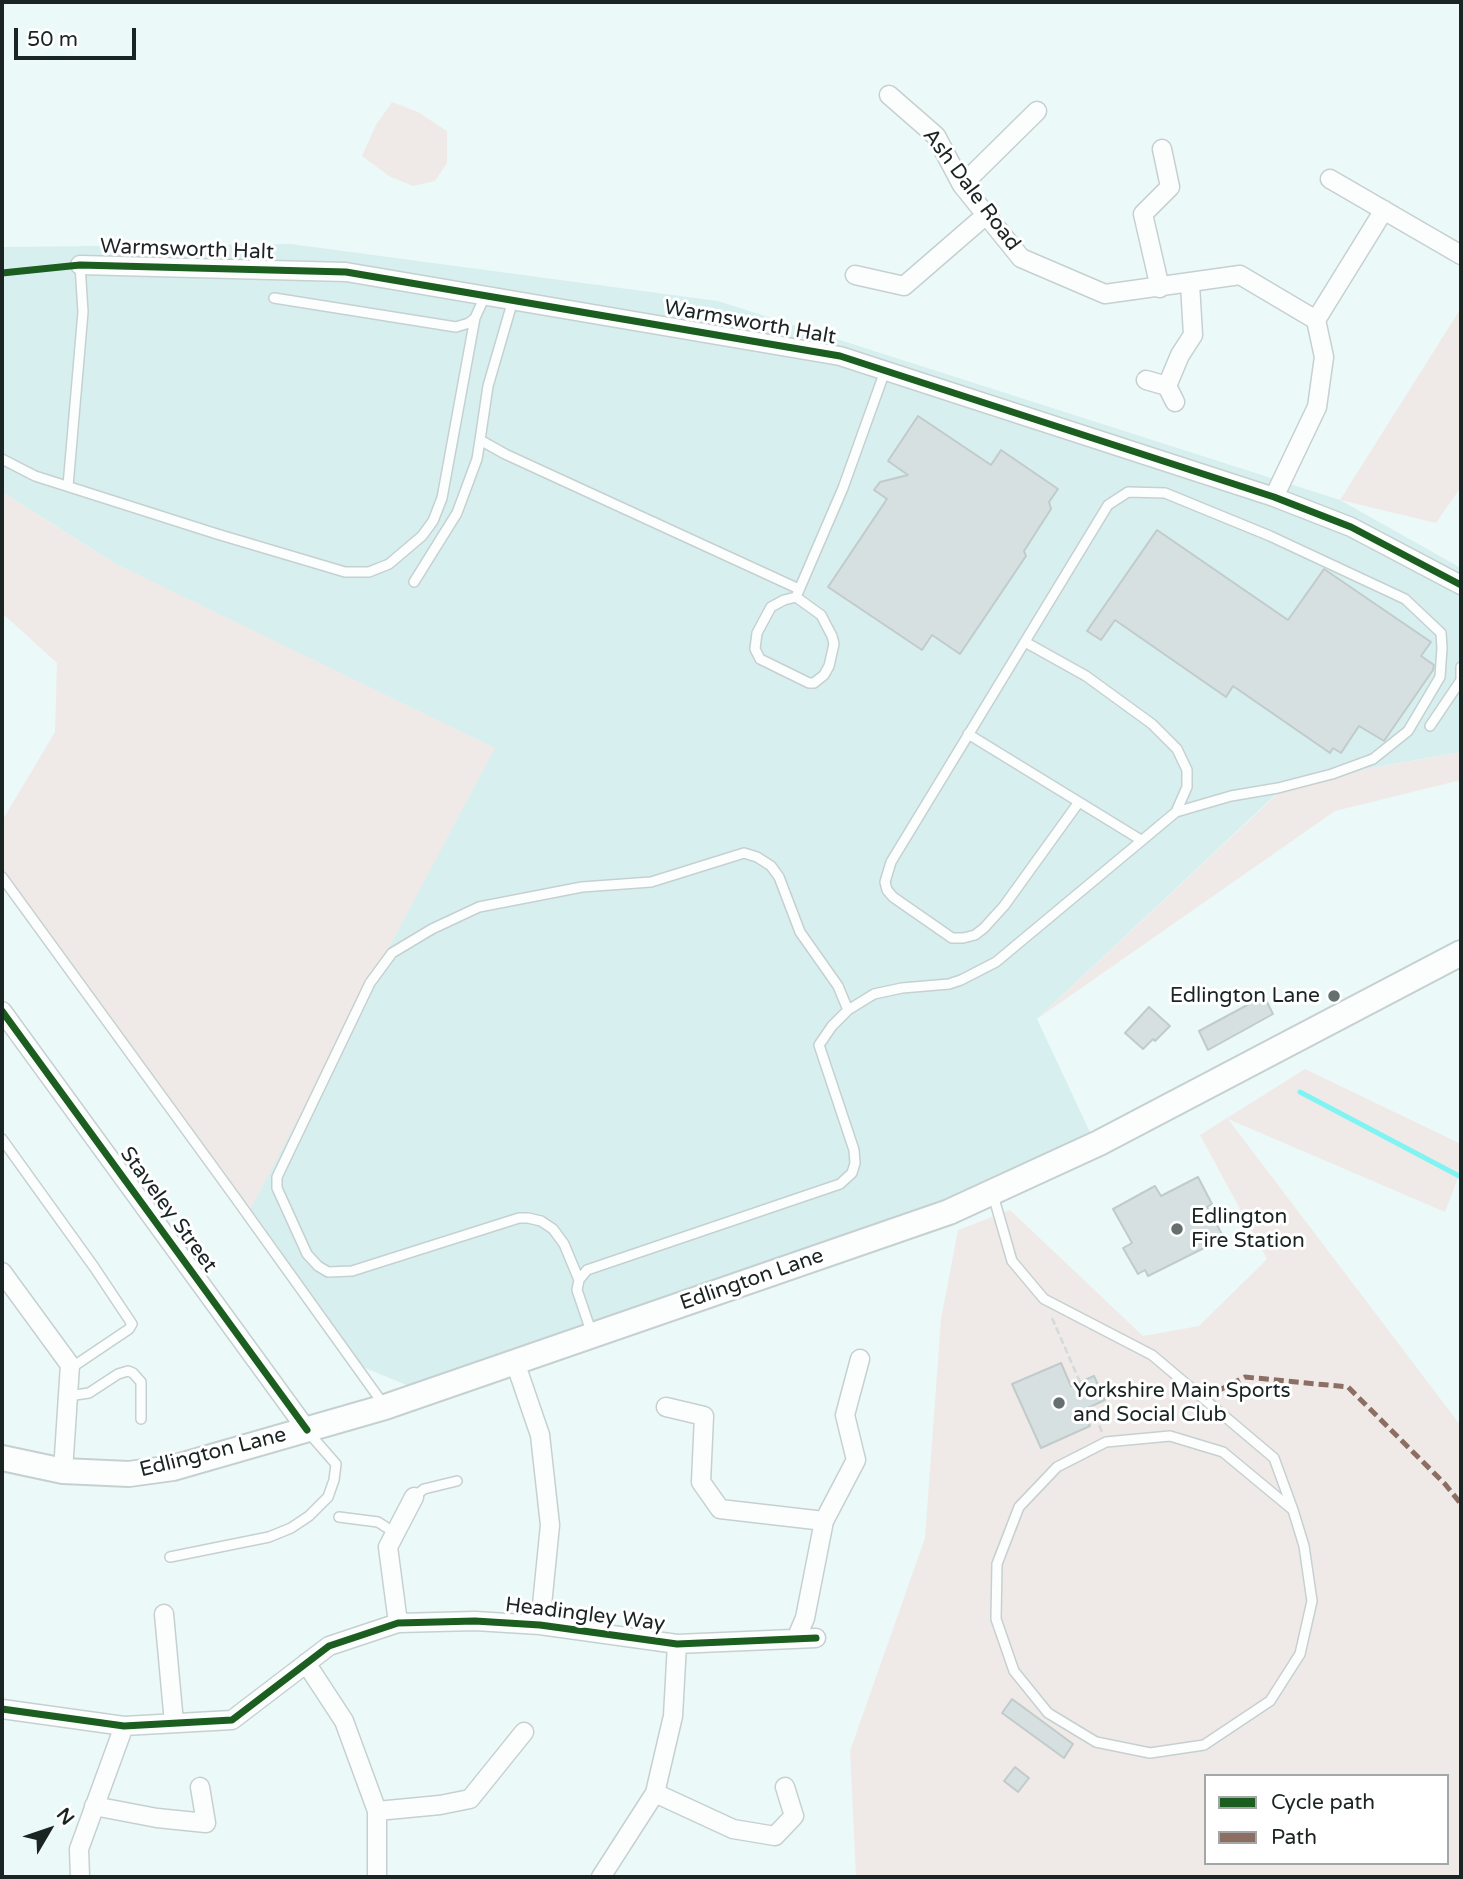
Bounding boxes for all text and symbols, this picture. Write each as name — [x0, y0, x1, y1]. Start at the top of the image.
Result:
scale bar — [18, 14, 140, 58]
text: 50 m — [27, 27, 78, 52]
street label: Ash Dale Road — [917, 124, 1025, 256]
street label: Warmsworth Halt — [100, 234, 274, 266]
street label: Warmsworth Halt — [662, 295, 838, 351]
place label: Edlington Lane — [1170, 983, 1320, 1009]
marker: Edlington Lane — [1326, 988, 1342, 1004]
street label: Staveley Street — [114, 1142, 222, 1278]
place label: Edlington Fire Station — [1191, 1204, 1305, 1254]
marker: Edlington Fire Station — [1169, 1221, 1185, 1237]
street label: Edlington Lane — [677, 1244, 827, 1316]
place label: Yorkshire Main Sports and Social Club — [1073, 1378, 1291, 1428]
marker: Yorkshire Main Sports and Social Club — [1051, 1395, 1067, 1411]
street label: Edlington Lane — [137, 1423, 289, 1483]
street label: Headingley Way — [504, 1593, 666, 1637]
legend — [1204, 1774, 1449, 1865]
text: Cycle path — [1271, 1790, 1375, 1815]
north arrow — [14, 1795, 84, 1865]
text: N — [52, 1804, 79, 1830]
text: Path — [1271, 1825, 1317, 1850]

